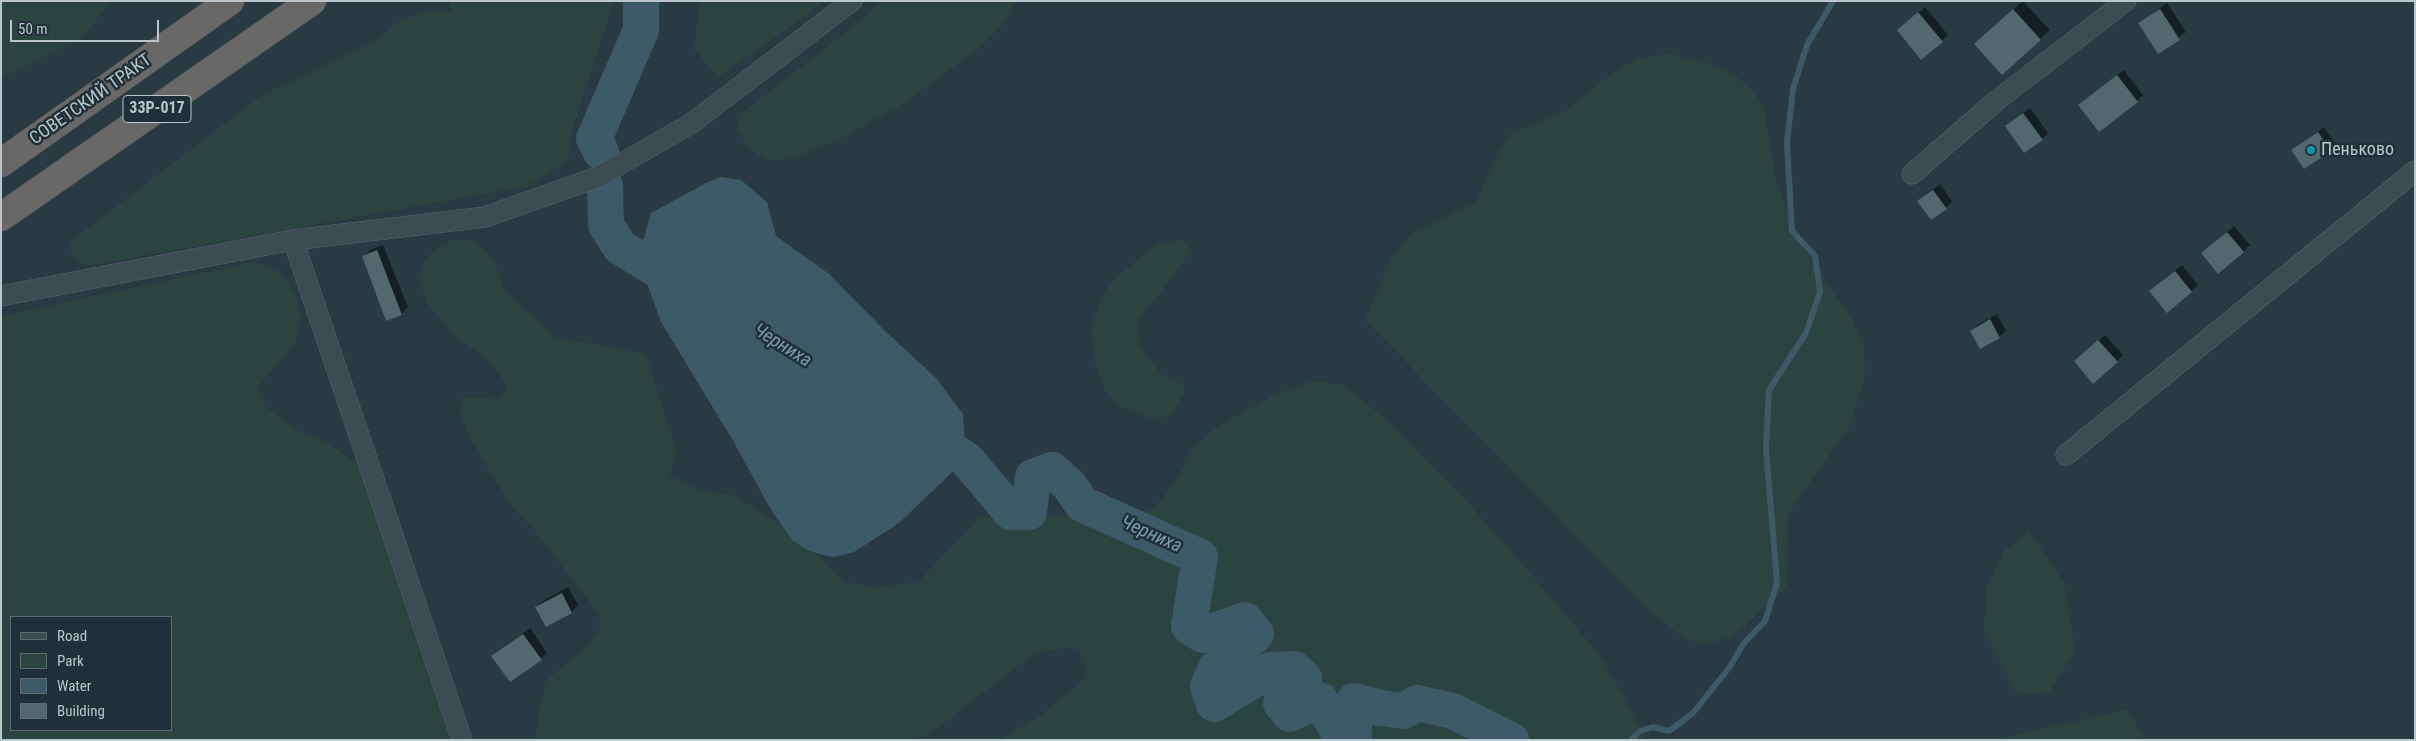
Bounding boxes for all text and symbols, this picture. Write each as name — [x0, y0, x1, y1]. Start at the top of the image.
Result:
scale bar — [12, 10, 161, 42]
text: 50 m — [18, 20, 48, 38]
street label: СОВЕТСКИЙ ТРАКТ — [26, 50, 156, 150]
road number: 33Р-017 — [123, 96, 191, 122]
place label: Пеньково — [2321, 139, 2394, 161]
marker: Пеньково — [2305, 144, 2317, 156]
water label: Черниха — [749, 319, 815, 373]
water label: Черниха — [1117, 511, 1185, 559]
legend — [10, 616, 172, 731]
text: Road — [57, 627, 87, 645]
text: Park — [57, 652, 84, 670]
text: Water — [57, 677, 91, 695]
text: Building — [57, 702, 105, 720]

